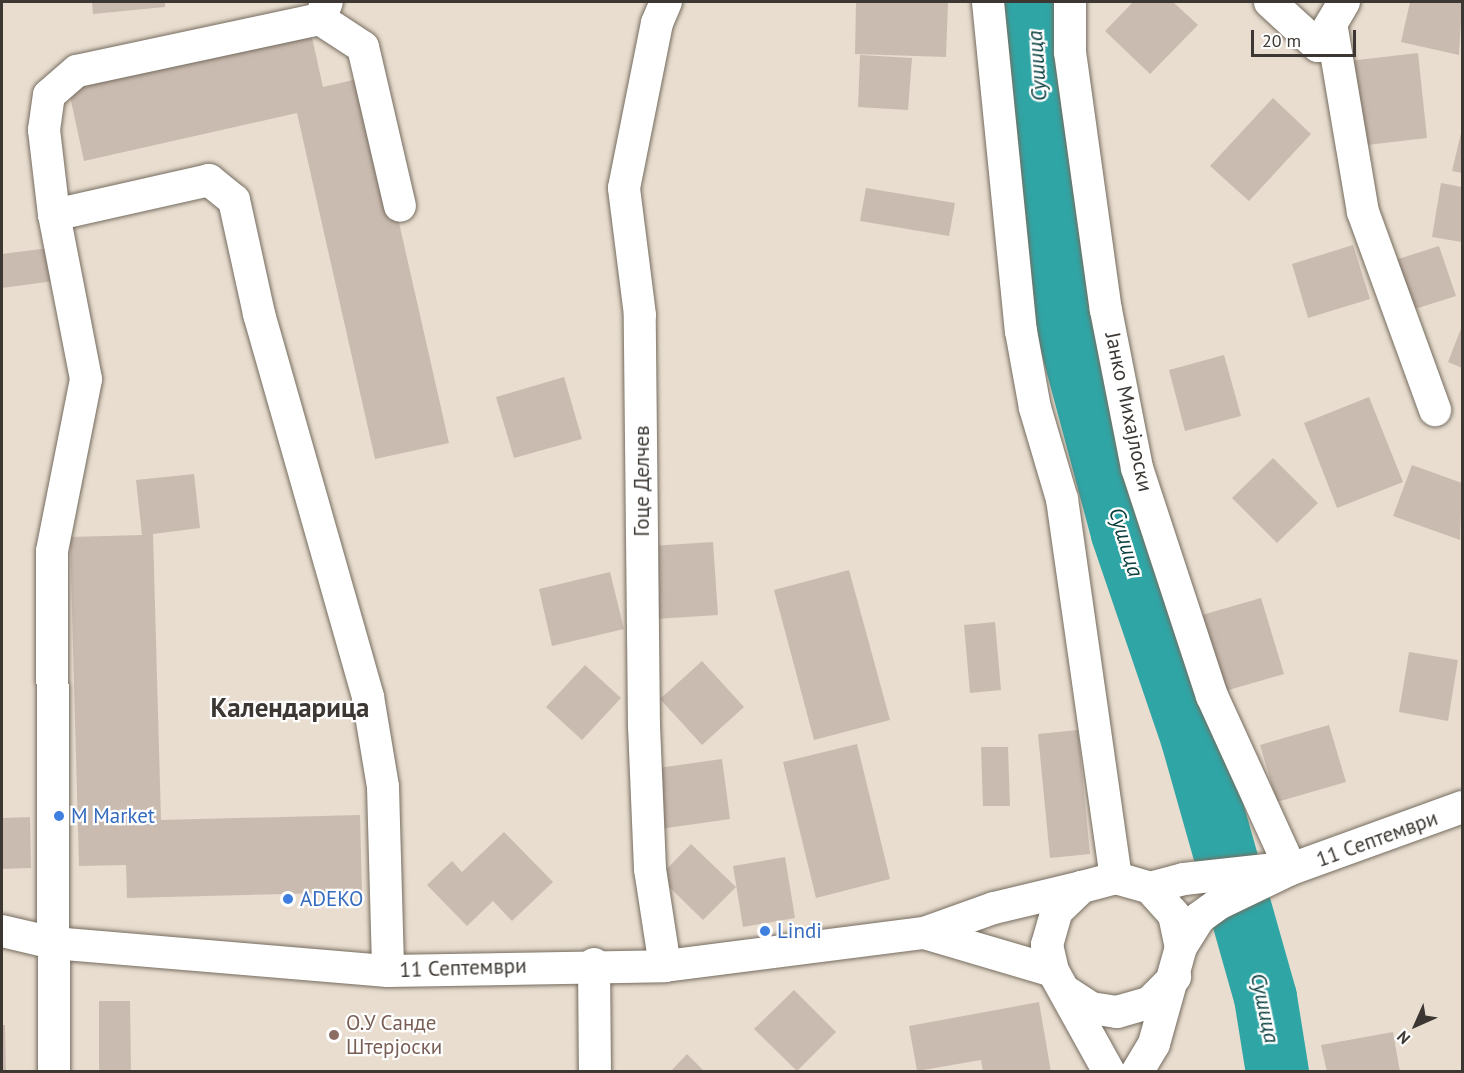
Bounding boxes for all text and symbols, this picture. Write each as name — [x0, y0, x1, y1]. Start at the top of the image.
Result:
scale bar — [1254, 18, 1359, 56]
text: 20 m — [1262, 29, 1301, 52]
water label: Сушица — [1021, 30, 1053, 102]
street label: Јанко Михајлоски — [1100, 330, 1158, 494]
street label: Гоце Делчев — [629, 425, 655, 537]
water label: Сушица — [1103, 504, 1149, 580]
district label: Календарица — [211, 692, 369, 724]
place label: M Market — [71, 803, 155, 829]
street label: 11 Септември — [1313, 805, 1441, 873]
marker: M Market — [52, 809, 66, 823]
place label: ADEKO — [300, 886, 363, 912]
marker: ADEKO — [281, 892, 295, 906]
place label: Lindi — [777, 918, 822, 944]
marker: Lindi — [758, 924, 772, 938]
street label: 11 Септември — [399, 953, 527, 983]
water label: Сушица — [1245, 971, 1285, 1045]
north arrow — [1386, 995, 1446, 1055]
place label: О.У Санде Штерјоски — [346, 1010, 442, 1060]
text: N — [1392, 1027, 1414, 1049]
marker: О.У Санде Штерјоски — [327, 1028, 341, 1042]

